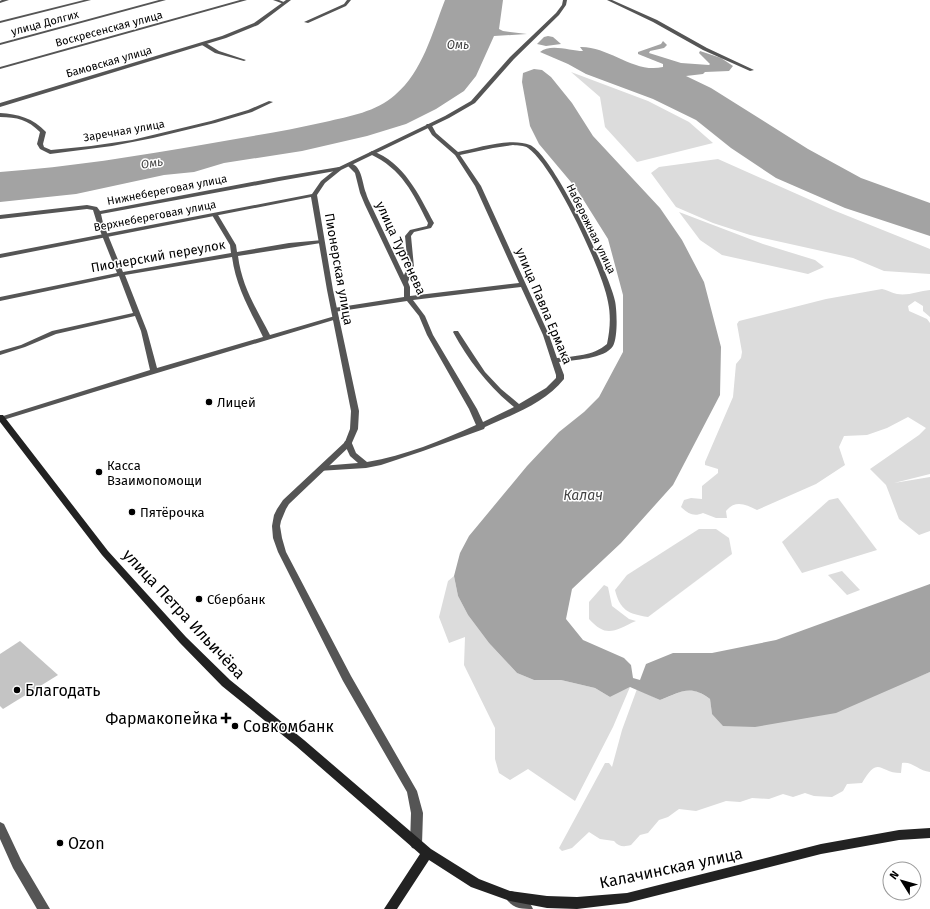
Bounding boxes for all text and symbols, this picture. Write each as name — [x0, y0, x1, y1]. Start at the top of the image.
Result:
street label: улица Долгих — [10, 8, 81, 38]
street label: Воскресенская улица — [54, 8, 164, 50]
water label: Омь — [447, 38, 469, 52]
street label: Бамовская улица — [65, 44, 153, 80]
street label: Заречная улица — [82, 117, 166, 145]
water label: Омь — [140, 154, 164, 172]
street label: Нижнебереговая улица — [106, 172, 228, 208]
street label: Набережная улица — [564, 182, 618, 276]
street label: Верхнебереговая улица — [93, 198, 217, 234]
street label: улица Тургенева — [373, 199, 429, 297]
street label: Пионерская улица — [322, 212, 356, 326]
street label: Пионерский переулок — [90, 237, 227, 275]
street label: улица Павла Ермака — [513, 246, 575, 366]
place label: Лицей — [217, 395, 256, 410]
marker: Лицей — [204, 397, 214, 407]
place label: Касса Взаимопомощи — [107, 458, 202, 488]
marker: Касса Взаимопомощи — [94, 467, 104, 477]
water label: Калач — [563, 487, 603, 504]
place label: Пятёрочка — [140, 505, 205, 520]
marker: Пятёрочка — [127, 507, 137, 517]
street label: улица Петра Ильичёва — [119, 545, 249, 683]
place label: Сбербанк — [207, 592, 266, 607]
marker: Сбербанк — [194, 594, 204, 604]
place label: Благодать — [25, 681, 101, 700]
marker: Благодать — [12, 685, 22, 695]
place label: Фармакопейка — [105, 709, 218, 728]
marker: Фармакопейка — [221, 713, 231, 723]
place label: Совкомбанк — [243, 717, 335, 736]
marker: Совкомбанк — [230, 721, 240, 731]
place label: Ozon — [68, 834, 105, 853]
marker: Ozon — [55, 838, 65, 848]
street label: Калачинская улица — [598, 844, 744, 892]
north arrow — [882, 861, 922, 901]
text: N — [887, 868, 902, 882]

